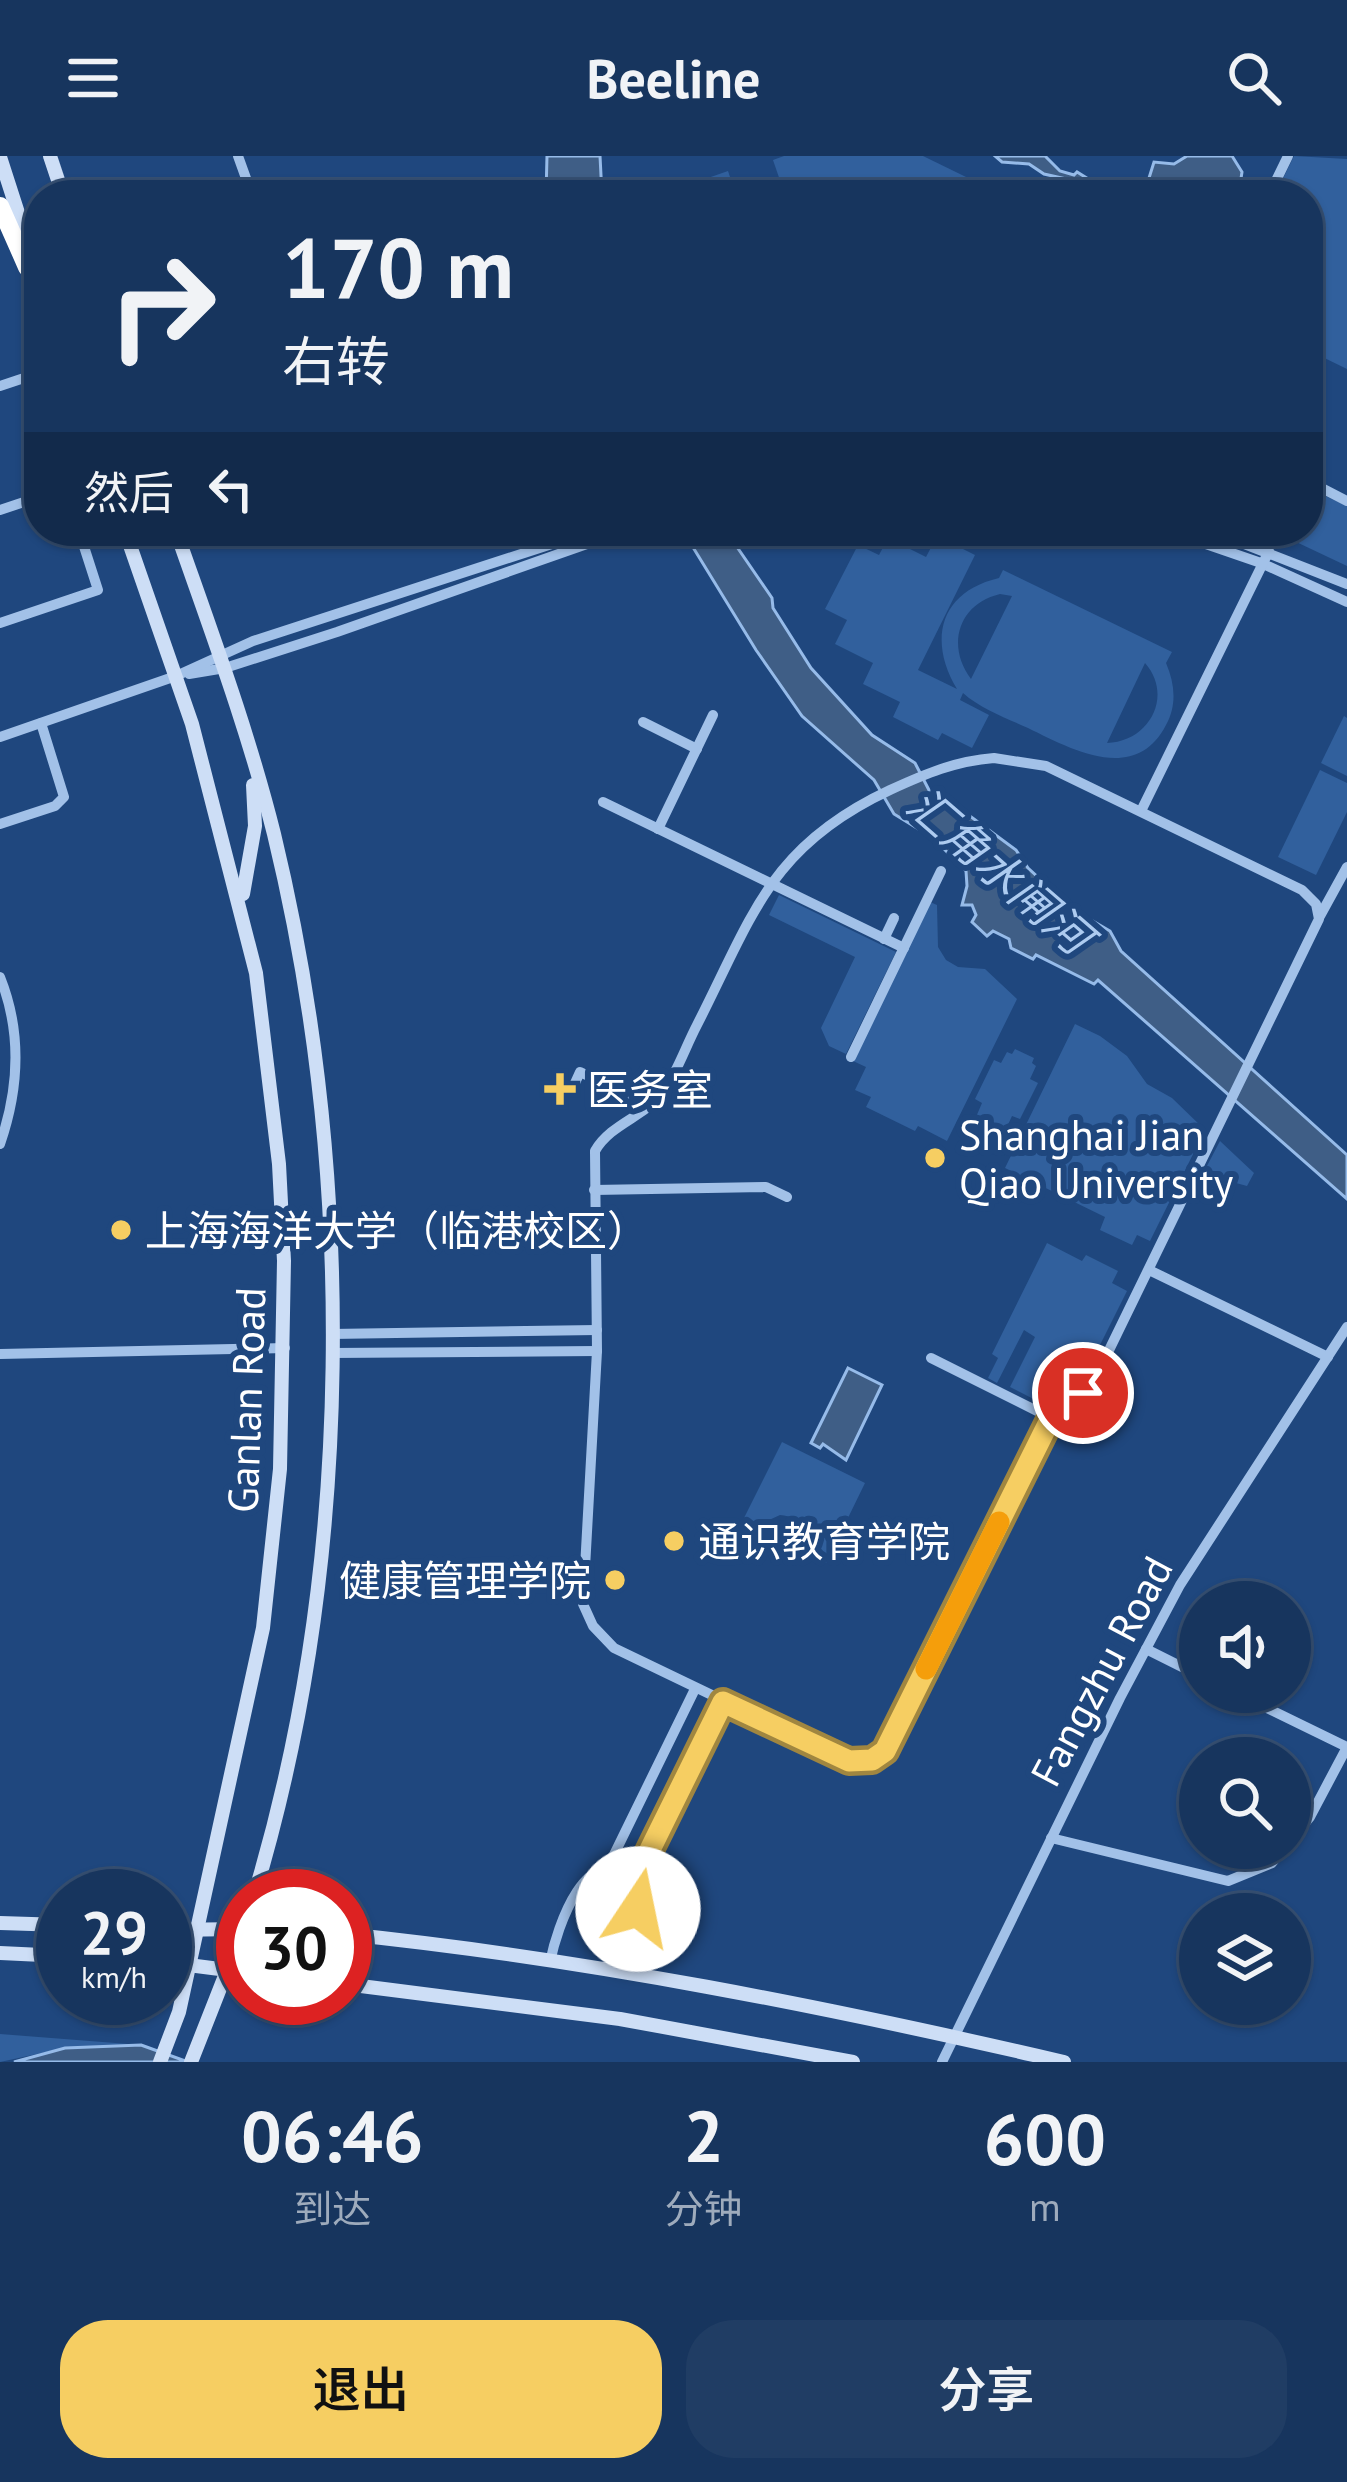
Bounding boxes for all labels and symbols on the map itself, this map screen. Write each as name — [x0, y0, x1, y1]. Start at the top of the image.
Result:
water label: 汇角水闸河 — [896, 774, 1110, 971]
place label: 医务室 — [587, 1062, 713, 1117]
marker: 医务室 — [544, 1073, 576, 1105]
place label: Shanghai Jian Qiao University — [959, 1107, 1234, 1210]
marker: Shanghai Jian Qiao University — [922, 1145, 948, 1171]
place label: 上海海洋大学（临港校区） — [145, 1203, 649, 1258]
marker: 上海海洋大学（临港校区） — [108, 1217, 134, 1243]
street label: Ganlan Road — [215, 1286, 277, 1514]
pin — [1032, 1342, 1134, 1444]
place label: 通识教育学院 — [698, 1514, 950, 1569]
marker: 通识教育学院 — [661, 1528, 687, 1554]
street label: Fangzhu Road — [1017, 1547, 1185, 1795]
place label: 健康管理学院 — [339, 1553, 591, 1608]
marker: 健康管理学院 — [602, 1567, 628, 1593]
position arrow — [575, 1846, 701, 1972]
speed limit sign: 30 — [216, 1869, 372, 2025]

